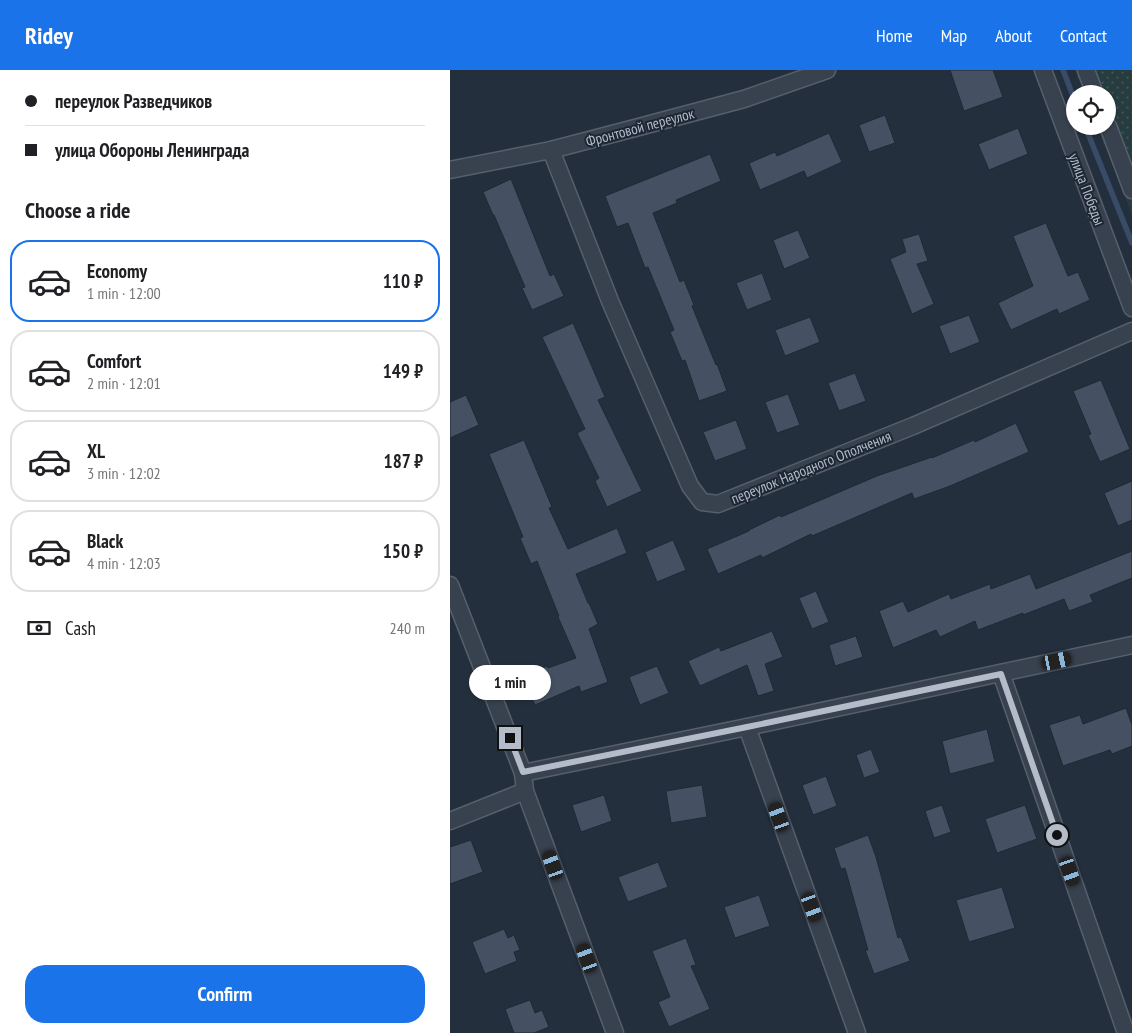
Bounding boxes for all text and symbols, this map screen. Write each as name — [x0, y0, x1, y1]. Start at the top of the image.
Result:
text: Ridey — [25, 20, 73, 51]
text: Home — [876, 24, 913, 47]
text: Map — [941, 24, 967, 47]
text: About — [995, 24, 1032, 47]
text: Contact — [1060, 24, 1107, 47]
map controls — [1066, 85, 1116, 135]
button: locate — [1066, 85, 1116, 135]
text: переулок Разведчиков — [55, 89, 212, 113]
street label: Фронтовой переулок — [584, 103, 696, 151]
text: улица Обороны Ленинграда — [55, 138, 249, 162]
street label: улица Победы — [1065, 150, 1109, 228]
text: Choose a ride — [25, 196, 130, 224]
icon: car — [27, 259, 72, 304]
text: Economy — [87, 259, 147, 283]
text: 110 ₽ — [383, 269, 423, 293]
text: 1 min · 12:00 — [87, 283, 161, 303]
icon: car — [27, 349, 72, 394]
text: Comfort — [87, 349, 141, 373]
text: 149 ₽ — [383, 359, 423, 383]
text: 2 min · 12:01 — [87, 373, 161, 393]
street label: переулок Народного Ополчения — [728, 426, 894, 508]
icon: car — [27, 439, 72, 484]
text: XL — [87, 439, 105, 463]
text: 187 ₽ — [384, 449, 423, 473]
text: 3 min · 12:02 — [87, 463, 161, 483]
icon: car — [27, 529, 72, 574]
text: Black — [87, 529, 123, 553]
text: 150 ₽ — [383, 539, 423, 563]
text: 4 min · 12:03 — [87, 553, 161, 573]
icon: cash — [25, 614, 53, 642]
text: Cash — [65, 616, 96, 640]
text: 240 m — [390, 618, 425, 638]
car — [1040, 651, 1073, 671]
callout: 1 min — [469, 666, 551, 700]
text: 1 min — [494, 672, 526, 692]
route end — [499, 727, 521, 749]
car — [766, 800, 791, 834]
route start — [1046, 824, 1068, 846]
car — [540, 848, 565, 882]
car — [1058, 854, 1081, 888]
car — [799, 890, 824, 924]
car — [574, 941, 599, 975]
button: Confirm — [25, 965, 425, 1023]

